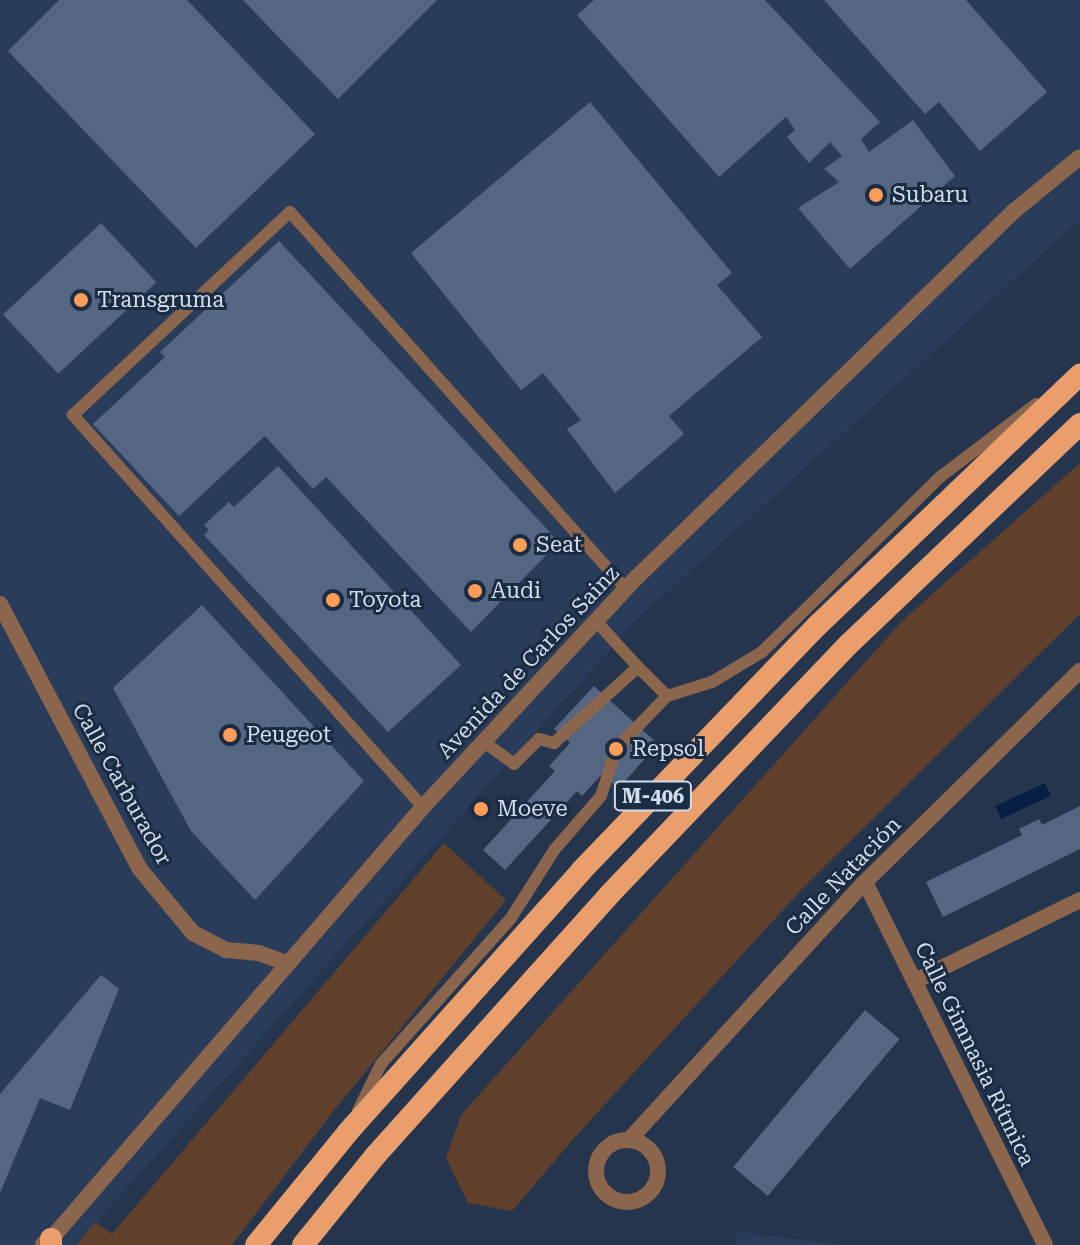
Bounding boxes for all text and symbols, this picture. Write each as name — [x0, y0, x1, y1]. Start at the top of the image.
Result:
place label: Subaru — [892, 182, 968, 208]
marker: Subaru — [867, 186, 885, 204]
place label: Transgruma — [97, 287, 224, 313]
marker: Transgruma — [72, 291, 90, 309]
place label: Seat — [536, 532, 582, 558]
marker: Seat — [511, 536, 529, 554]
street label: Avenida de Carlos Sainz — [432, 560, 624, 764]
place label: Audi — [491, 578, 541, 604]
marker: Audi — [466, 582, 484, 600]
place label: Toyota — [349, 587, 421, 613]
marker: Toyota — [324, 591, 342, 609]
street label: Calle Carburador — [67, 699, 177, 869]
place label: Peugeot — [246, 722, 331, 748]
marker: Peugeot — [221, 726, 239, 744]
place label: Repsol — [632, 736, 704, 762]
marker: Repsol — [607, 740, 625, 758]
road number: M-406 — [613, 780, 693, 812]
place label: Moeve — [497, 796, 567, 822]
marker: Moeve — [472, 800, 490, 818]
street label: Calle Natación — [780, 811, 906, 941]
street label: Calle Gimnasia Rítmica — [909, 938, 1041, 1170]

